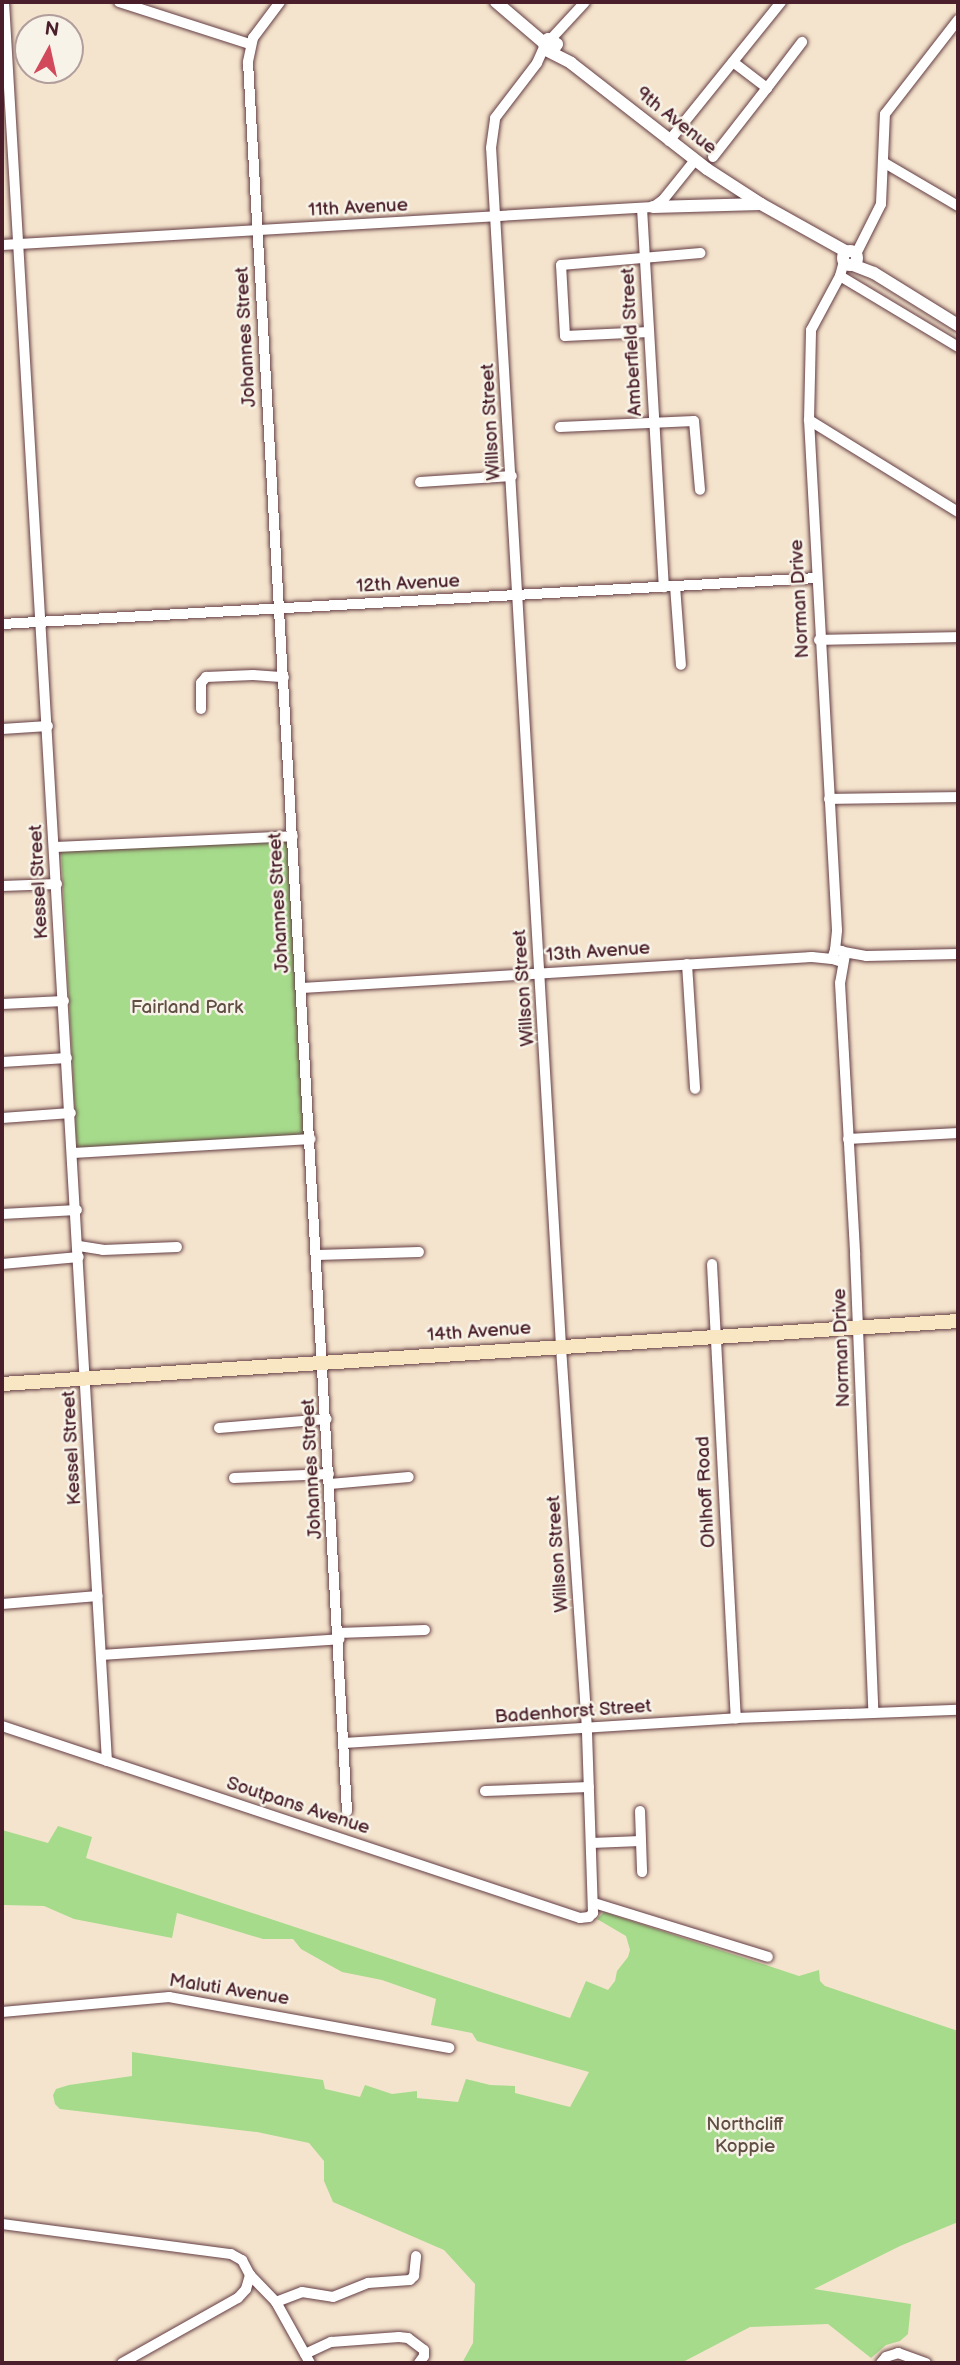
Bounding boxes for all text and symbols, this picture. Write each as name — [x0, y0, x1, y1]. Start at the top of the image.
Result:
north arrow — [14, 14, 84, 84]
text: N — [43, 17, 60, 42]
street label: 9th Avenue — [631, 82, 721, 160]
street label: 11th Avenue — [308, 194, 408, 222]
street label: Johannes Street — [231, 266, 261, 408]
street label: Amberfield Street — [617, 267, 647, 417]
street label: Willson Street — [477, 363, 505, 481]
street label: Norman Drive — [786, 539, 814, 659]
street label: 12th Avenue — [356, 570, 460, 598]
street label: Kessel Street — [25, 824, 53, 940]
street label: Johannes Street — [264, 832, 294, 974]
street label: Willson Street — [509, 929, 539, 1047]
street label: 13th Avenue — [545, 937, 651, 967]
park label: Fairland Park — [131, 997, 243, 1019]
street label: Norman Drive — [829, 1288, 855, 1408]
street label: 14th Avenue — [426, 1317, 532, 1347]
street label: Kessel Street — [58, 1390, 86, 1506]
street label: Johannes Street — [297, 1398, 327, 1540]
street label: Ohlhoff Road — [692, 1436, 720, 1548]
street label: Willson Street — [543, 1495, 573, 1613]
street label: Badenhorst Street — [494, 1695, 652, 1729]
street label: Soutpans Avenue — [223, 1772, 373, 1840]
street label: Maluti Avenue — [167, 1969, 291, 2011]
park label: Northcliff Koppie — [706, 2114, 784, 2158]

